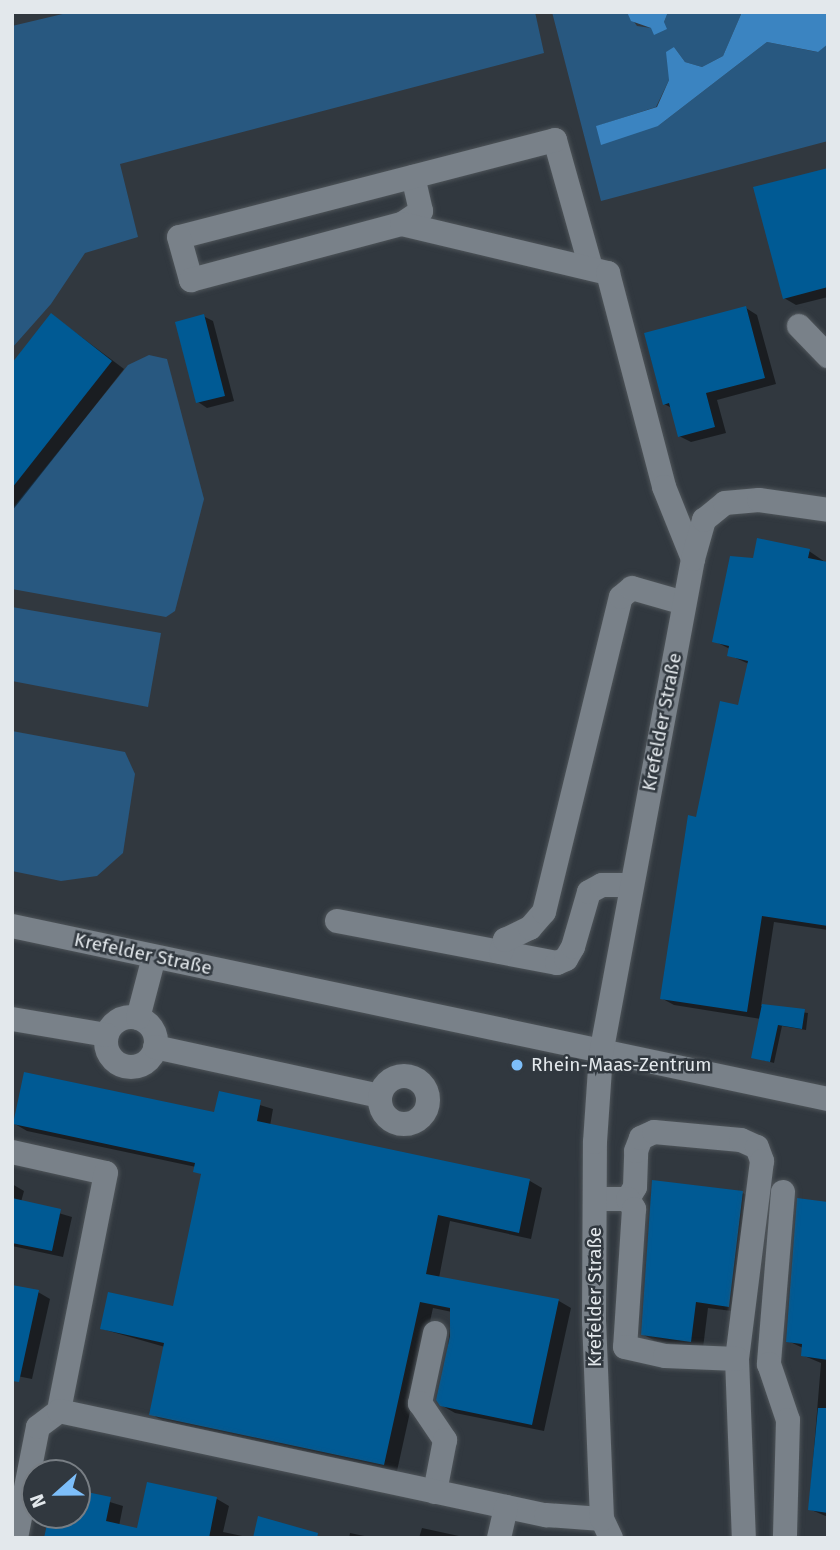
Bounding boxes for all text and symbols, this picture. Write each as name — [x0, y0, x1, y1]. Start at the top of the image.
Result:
street label: Krefelder Straße — [637, 651, 687, 793]
street label: Krefelder Straße — [72, 928, 214, 980]
place label: Rhein-Maas-Zentrum — [531, 1054, 712, 1076]
marker: Rhein-Maas-Zentrum — [509, 1057, 525, 1073]
street label: Krefelder Straße — [584, 1227, 606, 1367]
north arrow — [21, 1459, 91, 1529]
text: N — [25, 1491, 51, 1511]

